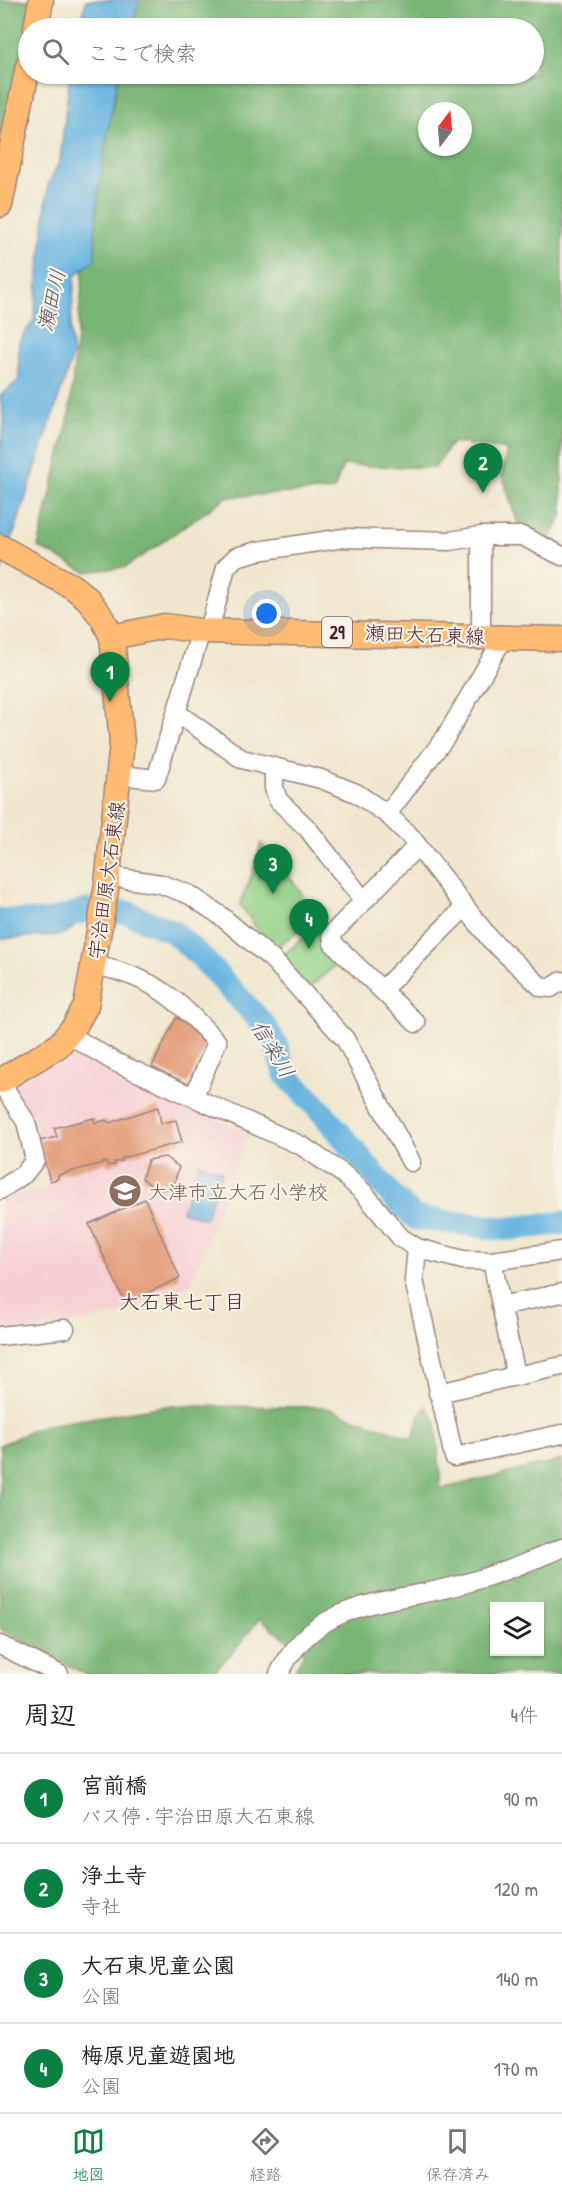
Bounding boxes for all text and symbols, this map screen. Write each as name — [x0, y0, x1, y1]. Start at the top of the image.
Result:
search box — [18, 18, 544, 84]
icon: search — [39, 35, 72, 68]
text: ここで検索 — [87, 38, 197, 68]
north arrow — [418, 102, 472, 156]
water label: 瀬田川 — [30, 266, 72, 334]
pin: 2 — [464, 444, 502, 493]
your location — [252, 599, 281, 628]
road number: 29 — [322, 617, 352, 647]
street label: 瀬田大石東線 — [365, 618, 485, 650]
pin: 1 — [90, 652, 130, 702]
street label: 宇治田原大石東線 — [81, 799, 131, 961]
pin: 3 — [254, 844, 292, 894]
pin: 4 — [290, 900, 328, 949]
water label: 信楽川 — [244, 1015, 302, 1083]
school or university icon: 大津市立大石小学校 — [107, 1173, 143, 1209]
place label: 大津市立大石小学校 — [148, 1178, 328, 1205]
district label: 大石東七丁目 — [119, 1287, 245, 1316]
map controls — [490, 1602, 544, 1656]
button: layers — [490, 1602, 544, 1656]
text: 周辺 — [24, 1697, 76, 1732]
text: 4件 — [511, 1701, 538, 1728]
text: 宮前橋 — [81, 1770, 147, 1800]
text: 1 — [40, 1785, 47, 1812]
text: 90 m — [504, 1785, 538, 1812]
text: バス停 · 宇治田原大石東線 — [81, 1802, 314, 1829]
text: 浄土寺 — [81, 1860, 147, 1890]
text: 2 — [39, 1875, 48, 1902]
text: 120 m — [494, 1875, 538, 1902]
text: 寺社 — [81, 1892, 121, 1919]
text: 大石東児童公園 — [81, 1950, 235, 1980]
text: 3 — [39, 1965, 48, 1992]
text: 140 m — [496, 1965, 538, 1992]
text: 公園 — [81, 1982, 121, 2009]
text: 梅原児童遊園地 — [81, 2040, 235, 2070]
text: 4 — [40, 2055, 47, 2082]
text: 170 m — [494, 2055, 538, 2082]
text: 公園 — [81, 2072, 121, 2099]
tab: 地図 — [72, 2125, 105, 2185]
tab: 経路 — [249, 2125, 282, 2185]
tab: 保存済み — [426, 2125, 490, 2185]

